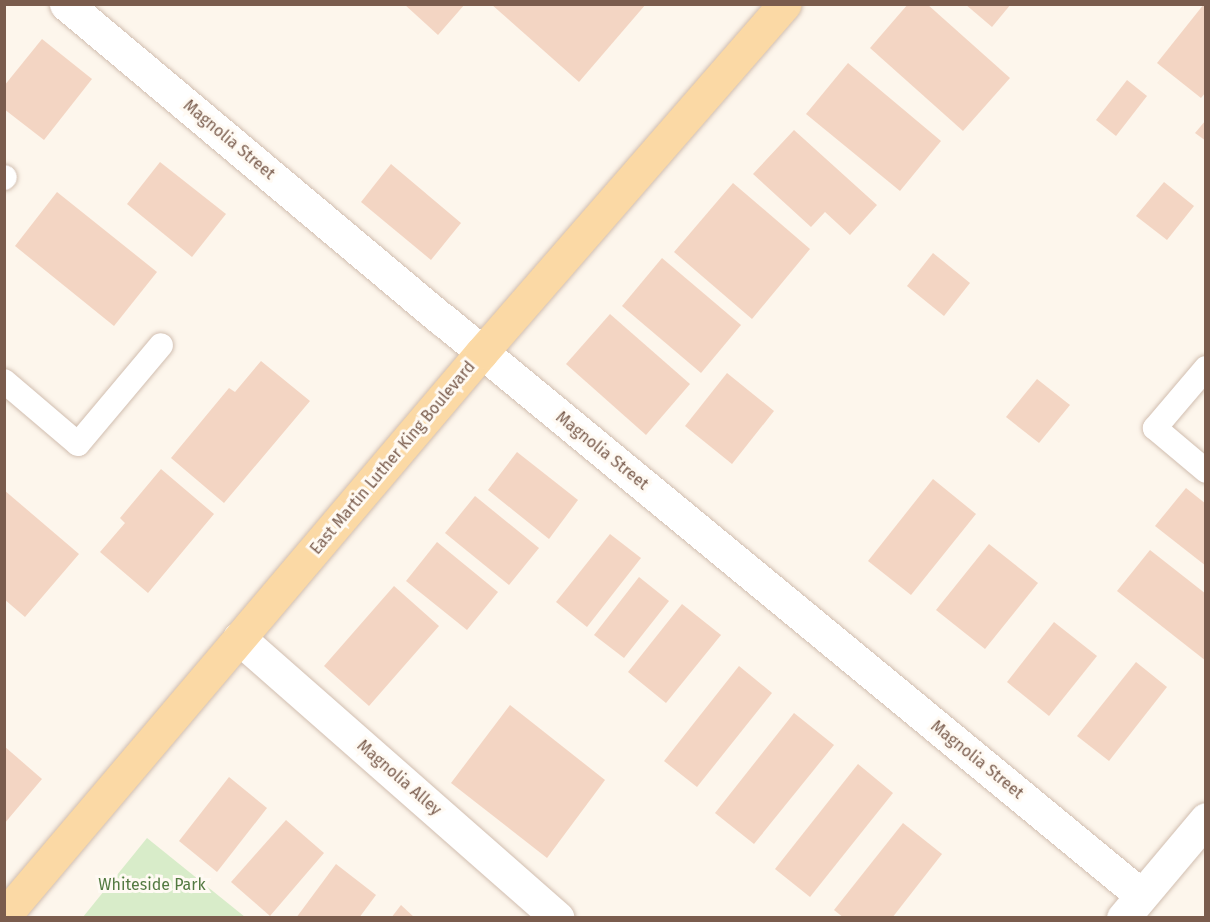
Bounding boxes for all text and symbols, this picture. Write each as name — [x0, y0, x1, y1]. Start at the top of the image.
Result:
street label: Magnolia Street — [179, 96, 279, 184]
street label: East Martin Luther King Boulevard — [307, 358, 479, 558]
street label: Magnolia Street — [552, 408, 652, 494]
street label: Magnolia Street — [927, 717, 1027, 803]
street label: Magnolia Alley — [353, 736, 445, 820]
park label: Whiteside Park — [98, 875, 206, 895]

